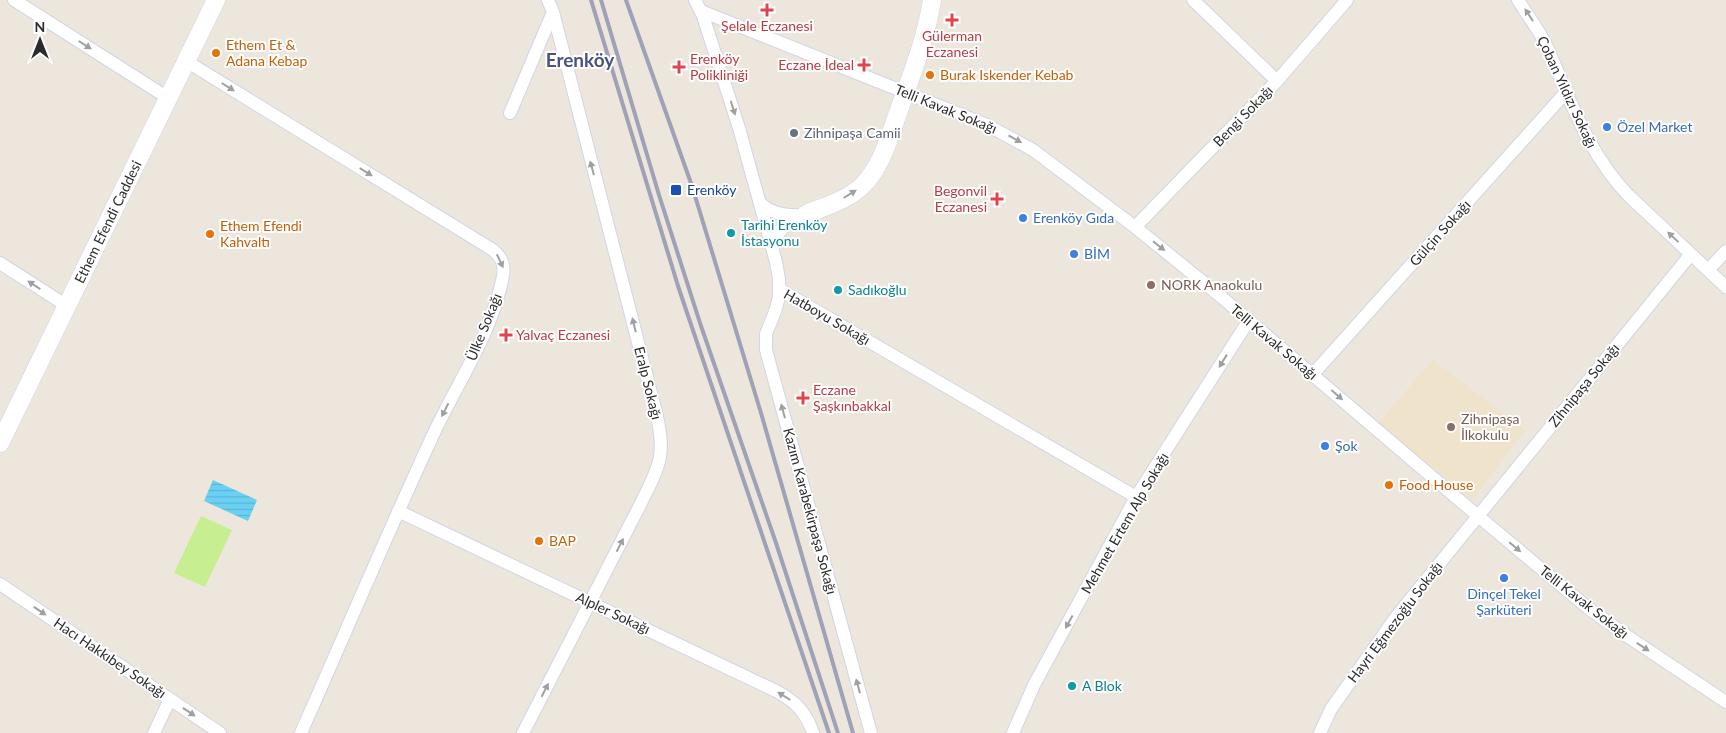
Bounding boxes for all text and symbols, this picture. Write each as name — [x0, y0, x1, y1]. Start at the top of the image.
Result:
marker: Şelale Eczanesi — [761, 4, 773, 16]
one-way arrow — [1524, 9, 1534, 22]
marker: Gülerman Eczanesi — [946, 14, 958, 26]
north arrow — [15, 15, 65, 65]
place label: Şelale Eczanesi — [721, 17, 813, 34]
text: N — [35, 18, 45, 35]
place label: Gülerman Eczanesi — [922, 27, 982, 60]
street label: Çoban Yıldızı Sokağı — [1534, 33, 1601, 151]
place label: Ethem Et & Adana Kebap — [226, 36, 307, 69]
one-way arrow — [78, 40, 91, 49]
marker: Ethem Et & Adana Kebap — [210, 47, 222, 59]
district label: Erenköy — [546, 48, 615, 71]
place label: Erenköy Polikliniği — [690, 50, 748, 83]
place label: Eczane İdeal — [778, 56, 854, 73]
marker: Eczane İdeal — [858, 59, 870, 71]
marker: Erenköy Polikliniği — [672, 60, 686, 74]
place label: Burak Iskender Kebab — [940, 66, 1074, 83]
marker: Burak Iskender Kebab — [924, 69, 936, 81]
street label: Telli Kavak Sokağı — [893, 80, 1000, 137]
street label: Bengi Sokağı — [1209, 81, 1276, 150]
one-way arrow — [221, 83, 234, 92]
one-way arrow — [729, 100, 737, 115]
place label: Özel Market — [1617, 118, 1692, 135]
marker: Özel Market — [1601, 121, 1613, 133]
place label: Zihnipaşa Camii — [804, 124, 901, 141]
marker: Zihnipaşa Camii — [788, 127, 800, 139]
one-way arrow — [1008, 134, 1021, 143]
street label: Ethem Efendi Caddesi — [70, 158, 145, 286]
one-way arrow — [588, 161, 596, 176]
one-way arrow — [359, 168, 373, 177]
place label: Erenköy — [687, 181, 737, 198]
place label: Begonvil Eczanesi — [934, 182, 987, 215]
marker: Erenköy — [669, 183, 683, 197]
one-way arrow — [844, 189, 857, 198]
marker: Begonvil Eczanesi — [991, 193, 1003, 205]
street label: Gülçin Sokağı — [1406, 196, 1474, 269]
place label: Erenköy Gıda — [1033, 209, 1114, 226]
marker: Erenköy Gıda — [1017, 212, 1029, 224]
place label: Tarihi Erenköy İstasyonu — [741, 216, 828, 249]
place label: Ethem Efendi Kahvaltı — [220, 217, 302, 250]
marker: Tarihi Erenköy İstasyonu — [725, 227, 737, 239]
marker: Ethem Efendi Kahvaltı — [204, 228, 216, 240]
one-way arrow — [1667, 231, 1679, 243]
one-way arrow — [1152, 241, 1165, 252]
place label: BİM — [1084, 245, 1110, 262]
marker: BİM — [1068, 248, 1080, 260]
one-way arrow — [496, 253, 505, 268]
place label: NORK Anaokulu — [1161, 276, 1262, 293]
marker: NORK Anaokulu — [1145, 279, 1157, 291]
one-way arrow — [27, 280, 40, 290]
place label: Sadıkoğlu — [848, 281, 907, 298]
marker: Sadıkoğlu — [832, 284, 844, 296]
street label: Hatboyu Sokağı — [781, 285, 873, 348]
street label: Ülke Sokağı — [462, 291, 505, 363]
street label: Telli Kavak Sokağı — [1227, 300, 1321, 383]
one-way arrow — [630, 318, 638, 333]
place label: Yalvaç Eczanesi — [516, 326, 610, 343]
marker: Yalvaç Eczanesi — [500, 329, 512, 341]
street label: Zihnipaşa Sokağı — [1545, 340, 1622, 430]
street label: Eralp Sokağı — [631, 345, 666, 421]
one-way arrow — [1218, 355, 1228, 368]
place label: Eczane Şaşkınbakkal — [813, 381, 891, 414]
one-way arrow — [1331, 390, 1344, 401]
marker: Eczane Şaşkınbakkal — [797, 392, 809, 404]
one-way arrow — [441, 403, 449, 417]
one-way arrow — [778, 404, 786, 419]
place label: Zihnipaşa İlkokulu — [1461, 410, 1520, 443]
marker: Zihnipaşa İlkokulu — [1445, 421, 1457, 433]
street label: Kazım Karabekirpaşa Sokağı — [780, 426, 841, 596]
place label: Şok — [1335, 437, 1358, 454]
marker: Şok — [1319, 440, 1331, 452]
street label: Mehmet Ertem Alp Sokağı — [1077, 449, 1172, 596]
place label: Food House — [1399, 476, 1473, 493]
marker: Food House — [1383, 479, 1395, 491]
place label: BAP — [549, 532, 576, 549]
marker: BAP — [533, 535, 545, 547]
one-way arrow — [616, 538, 624, 552]
one-way arrow — [1508, 542, 1521, 553]
street label: Hayri Eğmezoğlu Sokağı — [1344, 558, 1446, 685]
street label: Telli Kavak Sokağı — [1536, 562, 1632, 642]
marker: Dinçel Tekel Şarküteri — [1498, 572, 1510, 584]
place label: Dinçel Tekel Şarküteri — [1467, 585, 1541, 618]
street label: Alpler Sokağı — [573, 588, 653, 637]
one-way arrow — [34, 606, 47, 616]
street label: Hacı Hakkıbey Sokağı — [51, 614, 170, 701]
one-way arrow — [1065, 615, 1074, 628]
one-way arrow — [1636, 642, 1650, 652]
place label: A Blok — [1082, 677, 1123, 694]
one-way arrow — [853, 679, 861, 694]
marker: A Blok — [1066, 680, 1078, 692]
one-way arrow — [541, 682, 549, 697]
one-way arrow — [778, 691, 791, 700]
one-way arrow — [182, 708, 196, 717]

